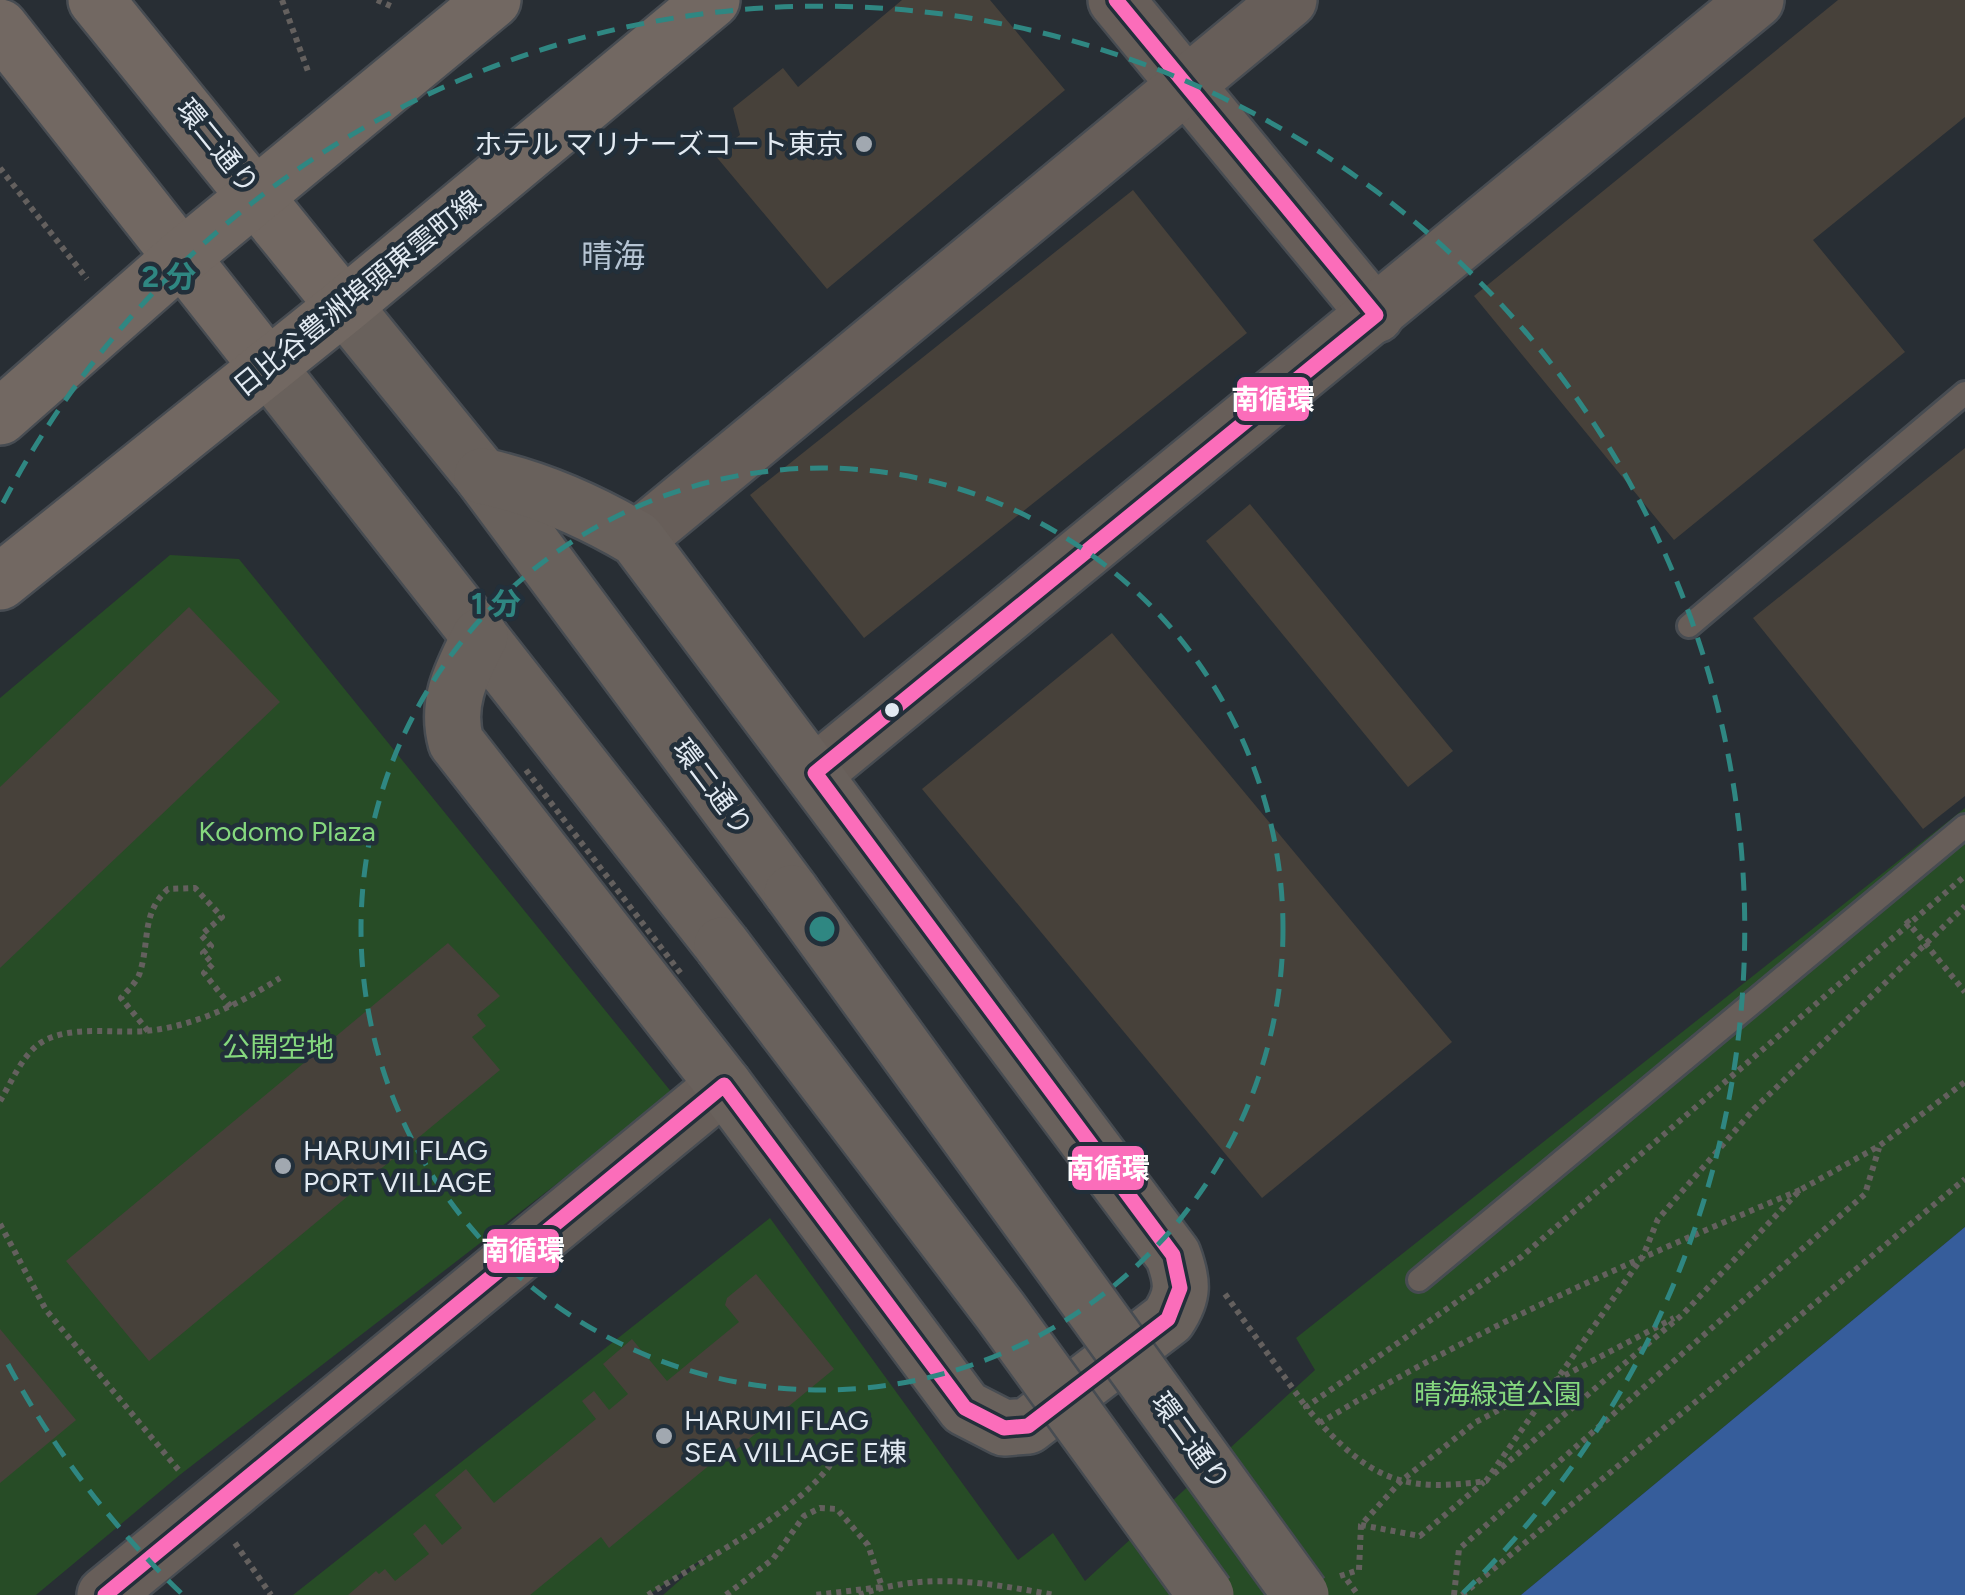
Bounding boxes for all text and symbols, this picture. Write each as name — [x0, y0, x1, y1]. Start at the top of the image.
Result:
street label: 環二通り — [170, 92, 266, 200]
place label: ホテル マリナーズコート東京 — [474, 127, 844, 161]
marker: ホテル マリナーズコート東京 — [853, 133, 875, 155]
street label: 日比谷豊洲埠頭東雲町線 — [227, 183, 487, 403]
district label: 晴海 — [581, 237, 645, 275]
text: 2 分 — [142, 258, 196, 295]
line badge: 南循環 — [1235, 375, 1311, 423]
text: 南循環 — [1231, 382, 1315, 416]
text: 1 分 — [471, 585, 521, 622]
unlabelled marker — [882, 700, 902, 720]
street label: 環二通り — [666, 732, 760, 842]
park label: Kodomo Plaza — [198, 814, 376, 848]
centre of rings — [804, 911, 840, 947]
park label: 公開空地 — [222, 1030, 334, 1064]
place label: HARUMI FLAG PORT VILLAGE — [303, 1133, 493, 1199]
line badge: 南循環 — [1070, 1144, 1146, 1192]
text: 南循環 — [1066, 1151, 1150, 1185]
marker: HARUMI FLAG PORT VILLAGE — [272, 1155, 294, 1177]
line badge: 南循環 — [485, 1227, 561, 1275]
text: 南循環 — [481, 1233, 565, 1267]
park label: 晴海緑道公園 — [1414, 1377, 1582, 1411]
street label: 環二通り — [1144, 1386, 1238, 1496]
place label: HARUMI FLAG SEA VILLAGE E棟 — [684, 1403, 907, 1469]
marker: HARUMI FLAG SEA VILLAGE E棟 — [653, 1425, 675, 1447]

